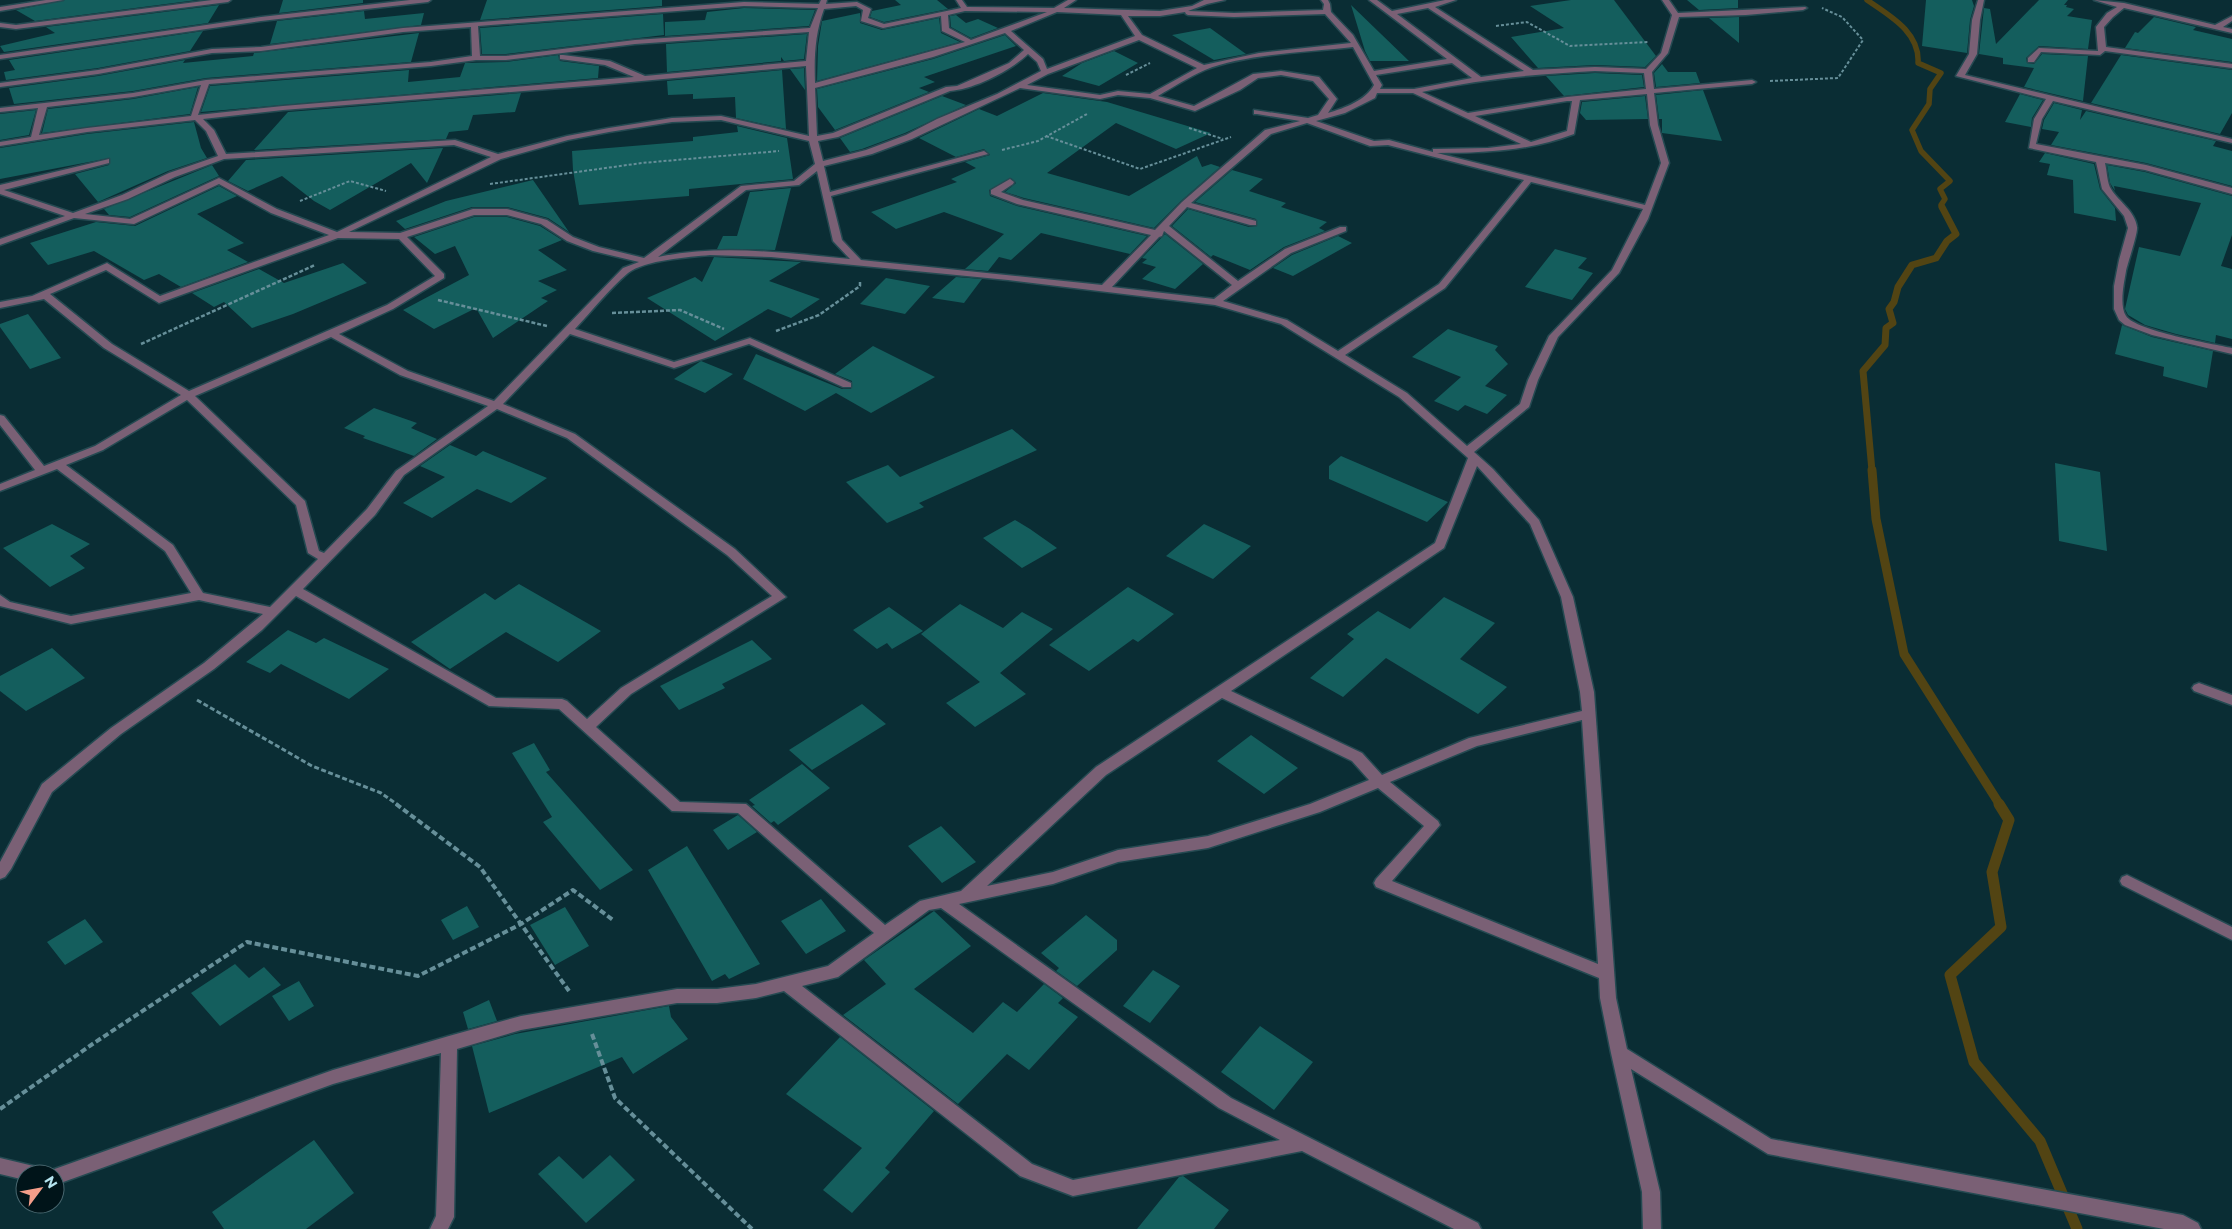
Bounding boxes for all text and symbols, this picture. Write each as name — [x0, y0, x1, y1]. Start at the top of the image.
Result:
north arrow — [15, 1164, 65, 1214]
text: N — [40, 1173, 62, 1192]

